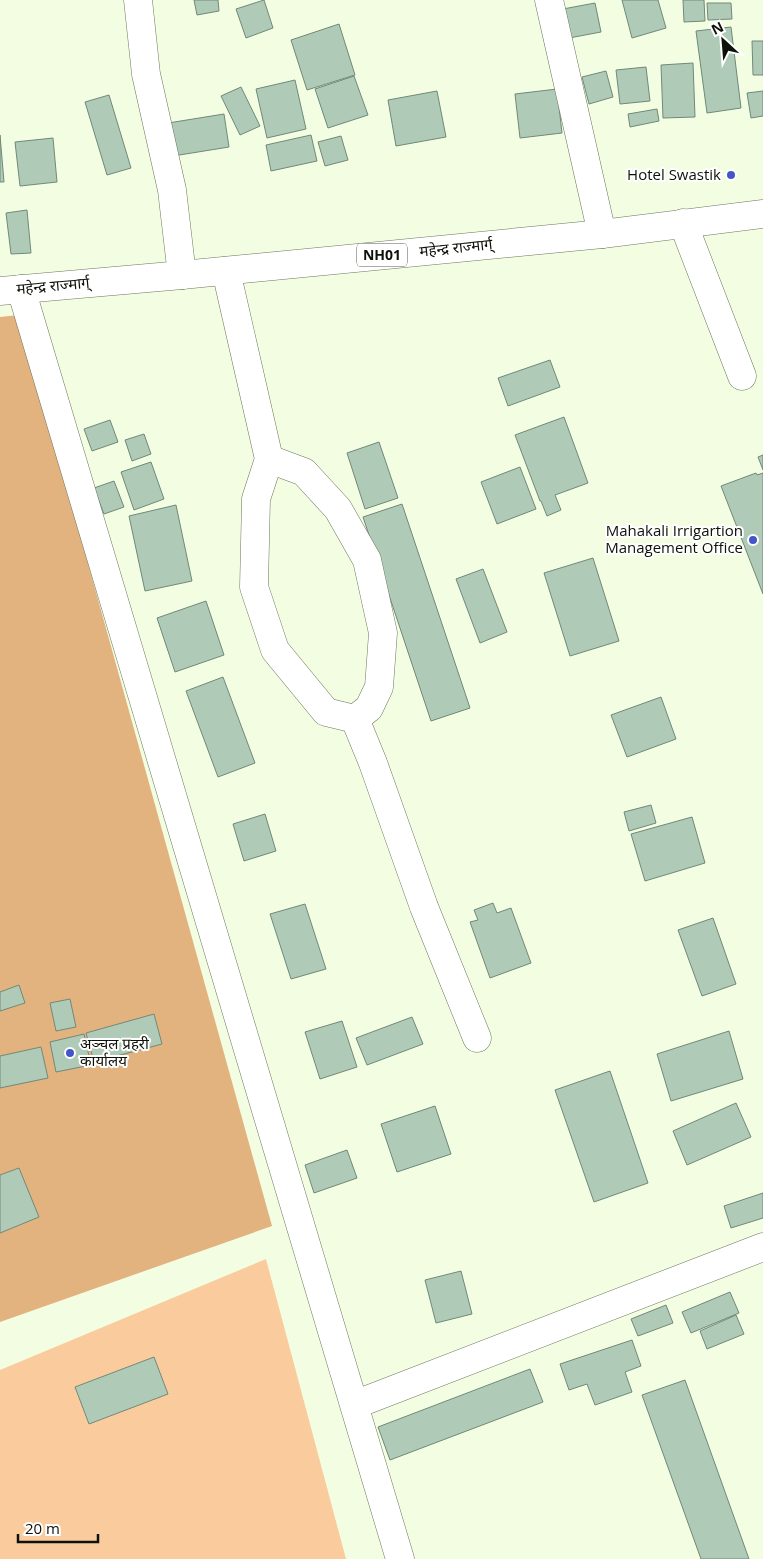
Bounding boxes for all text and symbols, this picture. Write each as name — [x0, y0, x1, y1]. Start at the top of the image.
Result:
north arrow — [698, 15, 748, 65]
text: N — [708, 17, 726, 39]
place label: Hotel Swastik — [627, 164, 721, 184]
marker: Hotel Swastik — [725, 169, 737, 181]
street label: महेन्द्र राज्मार्ग् — [418, 233, 495, 262]
road number: NH01 — [357, 244, 407, 266]
street label: महेन्द्र राज्मार्ग् — [16, 272, 92, 299]
place label: Mahakali Irrigartion Management Office — [605, 520, 743, 557]
marker: Mahakali Irrigartion Management Office — [747, 534, 759, 546]
place label: अञ्चल प्रहरी कार्यालय — [80, 1033, 150, 1070]
marker: अञ्चल प्रहरी कार्यालय — [64, 1047, 76, 1059]
scale bar — [18, 1512, 98, 1544]
text: 20 m — [25, 1518, 60, 1538]

